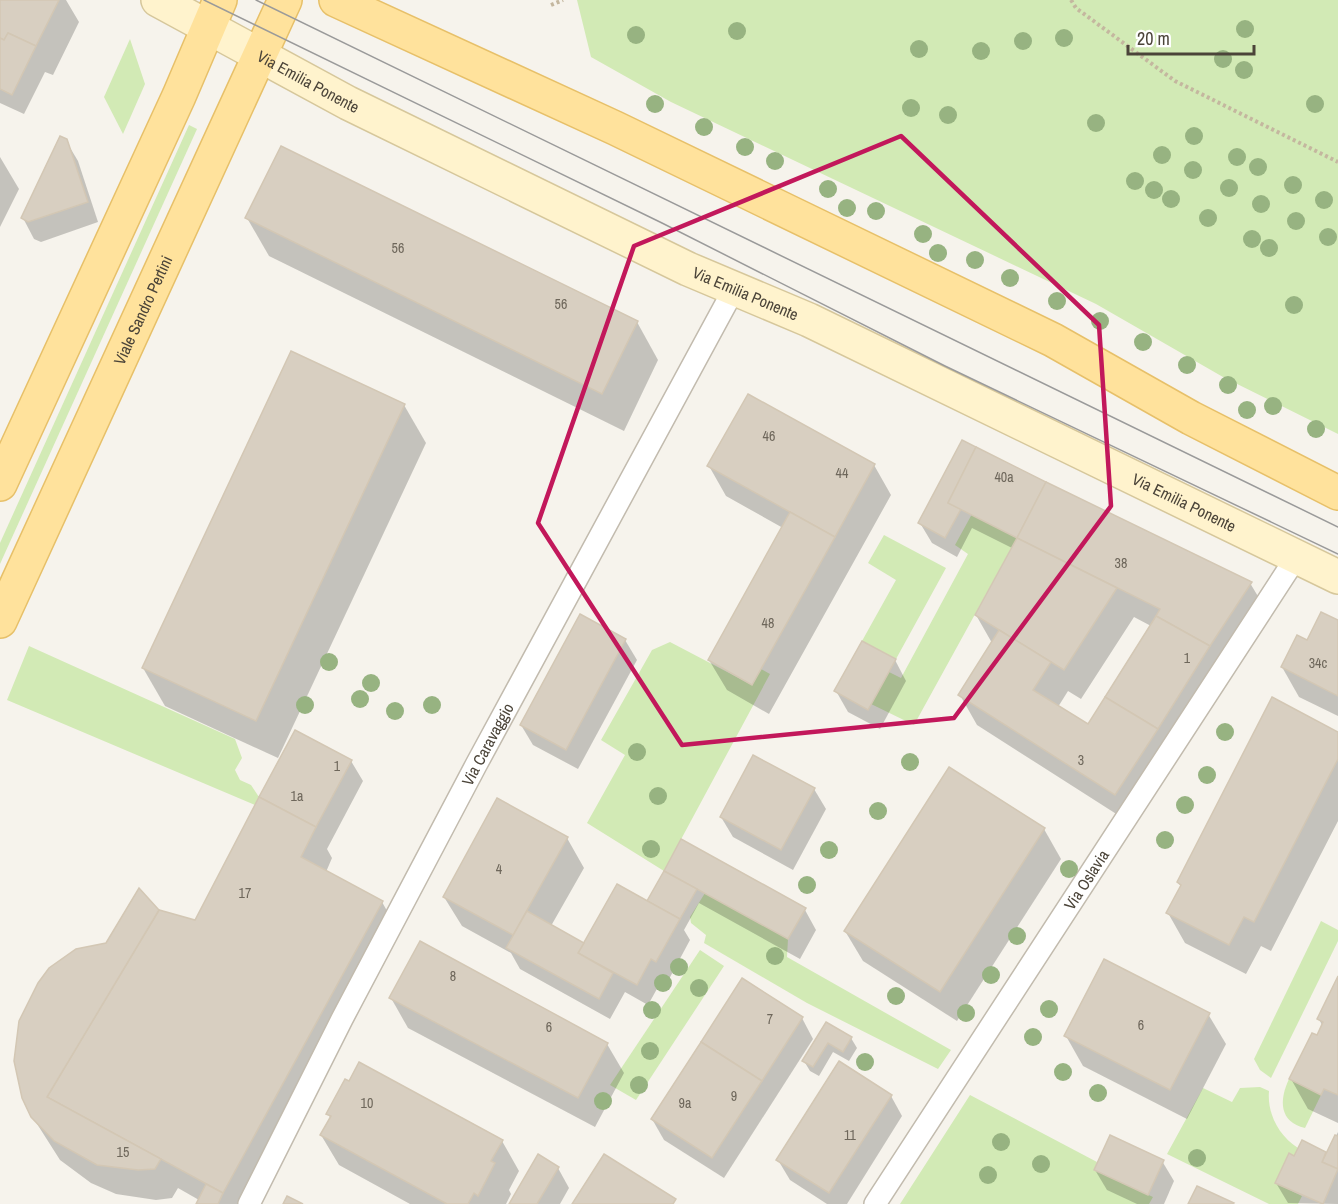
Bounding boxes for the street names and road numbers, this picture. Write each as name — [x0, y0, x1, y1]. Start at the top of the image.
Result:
street label: Via Emilia Ponente — [253, 45, 363, 118]
street label: Viale Sandro Pertini — [108, 252, 177, 368]
street label: Via Emilia Ponente — [689, 261, 802, 325]
street label: Via Emilia Ponente — [1129, 468, 1240, 537]
street label: Via Caravaggio — [456, 699, 519, 789]
street label: Via Oslavia — [1059, 845, 1114, 914]

